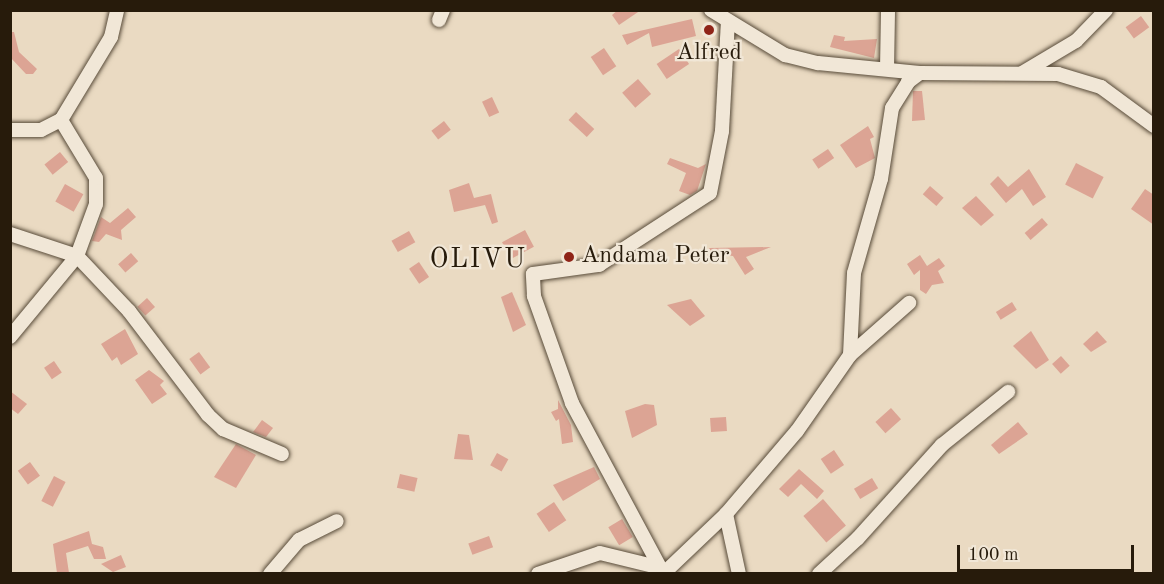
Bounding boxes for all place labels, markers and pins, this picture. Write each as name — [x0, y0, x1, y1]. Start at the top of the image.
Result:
marker: Alfred — [702, 23, 716, 37]
place label: Alfred — [676, 40, 742, 68]
place label: Andama Peter — [581, 243, 730, 271]
marker: Andama Peter — [562, 250, 576, 264]

